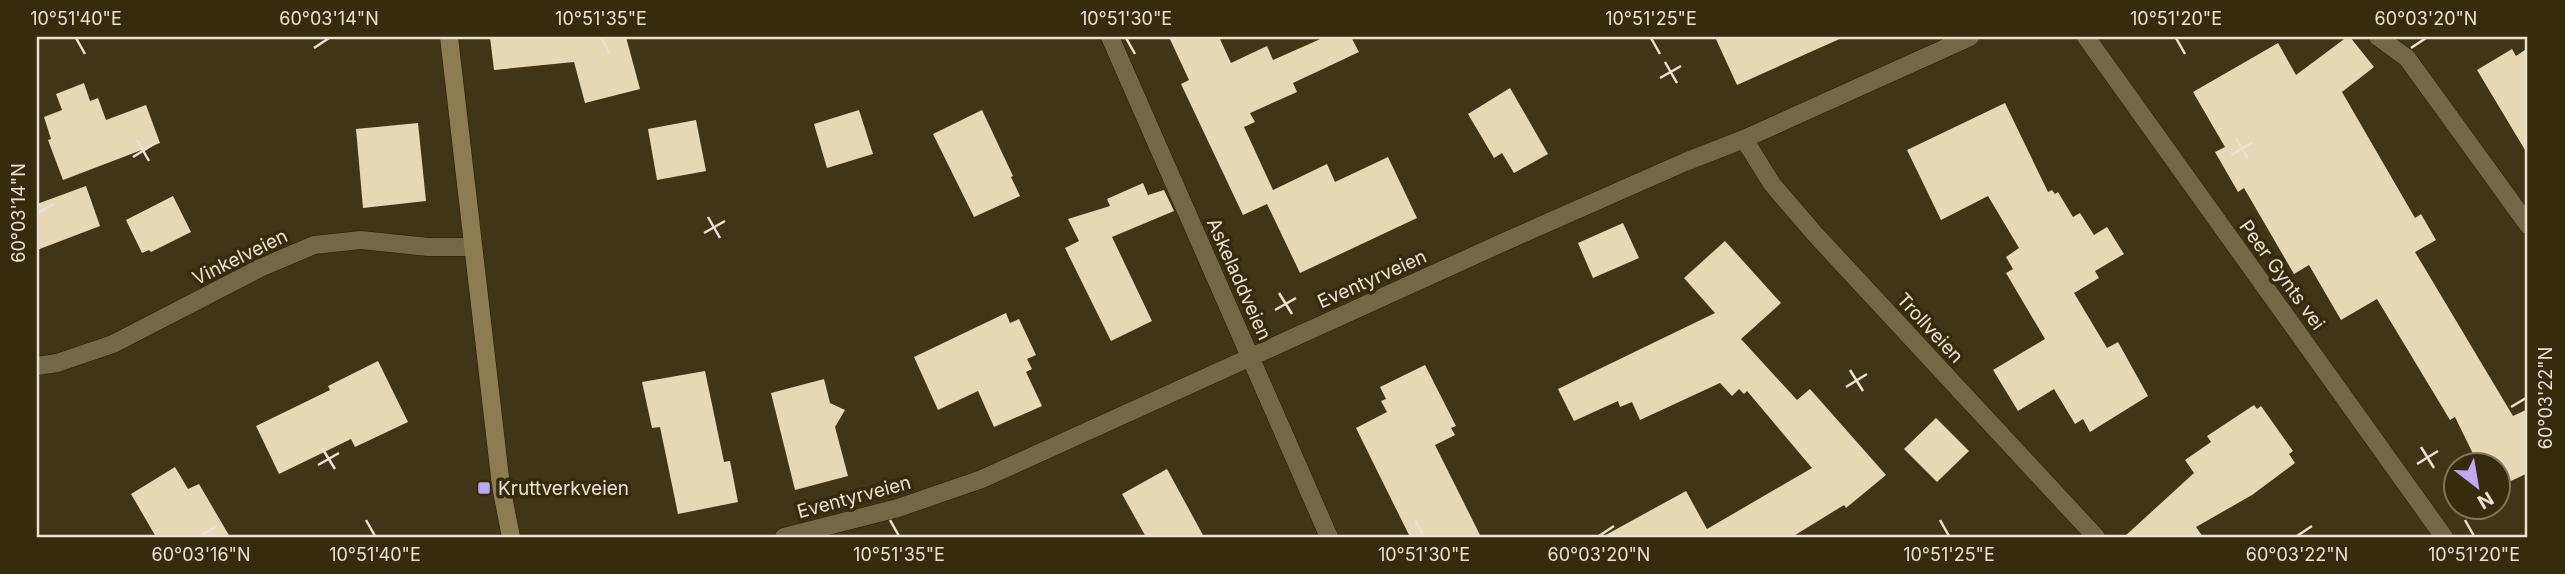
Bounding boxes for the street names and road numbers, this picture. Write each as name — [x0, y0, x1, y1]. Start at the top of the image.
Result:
street label: Askeladdveien — [1202, 214, 1276, 344]
street label: Peer Gynts vei — [2234, 216, 2330, 334]
street label: Vinkelveien — [189, 224, 291, 290]
street label: Eventyrveien — [1314, 245, 1430, 313]
street label: Trollveien — [1892, 288, 1968, 368]
street label: Eventyrveien — [794, 471, 914, 523]

